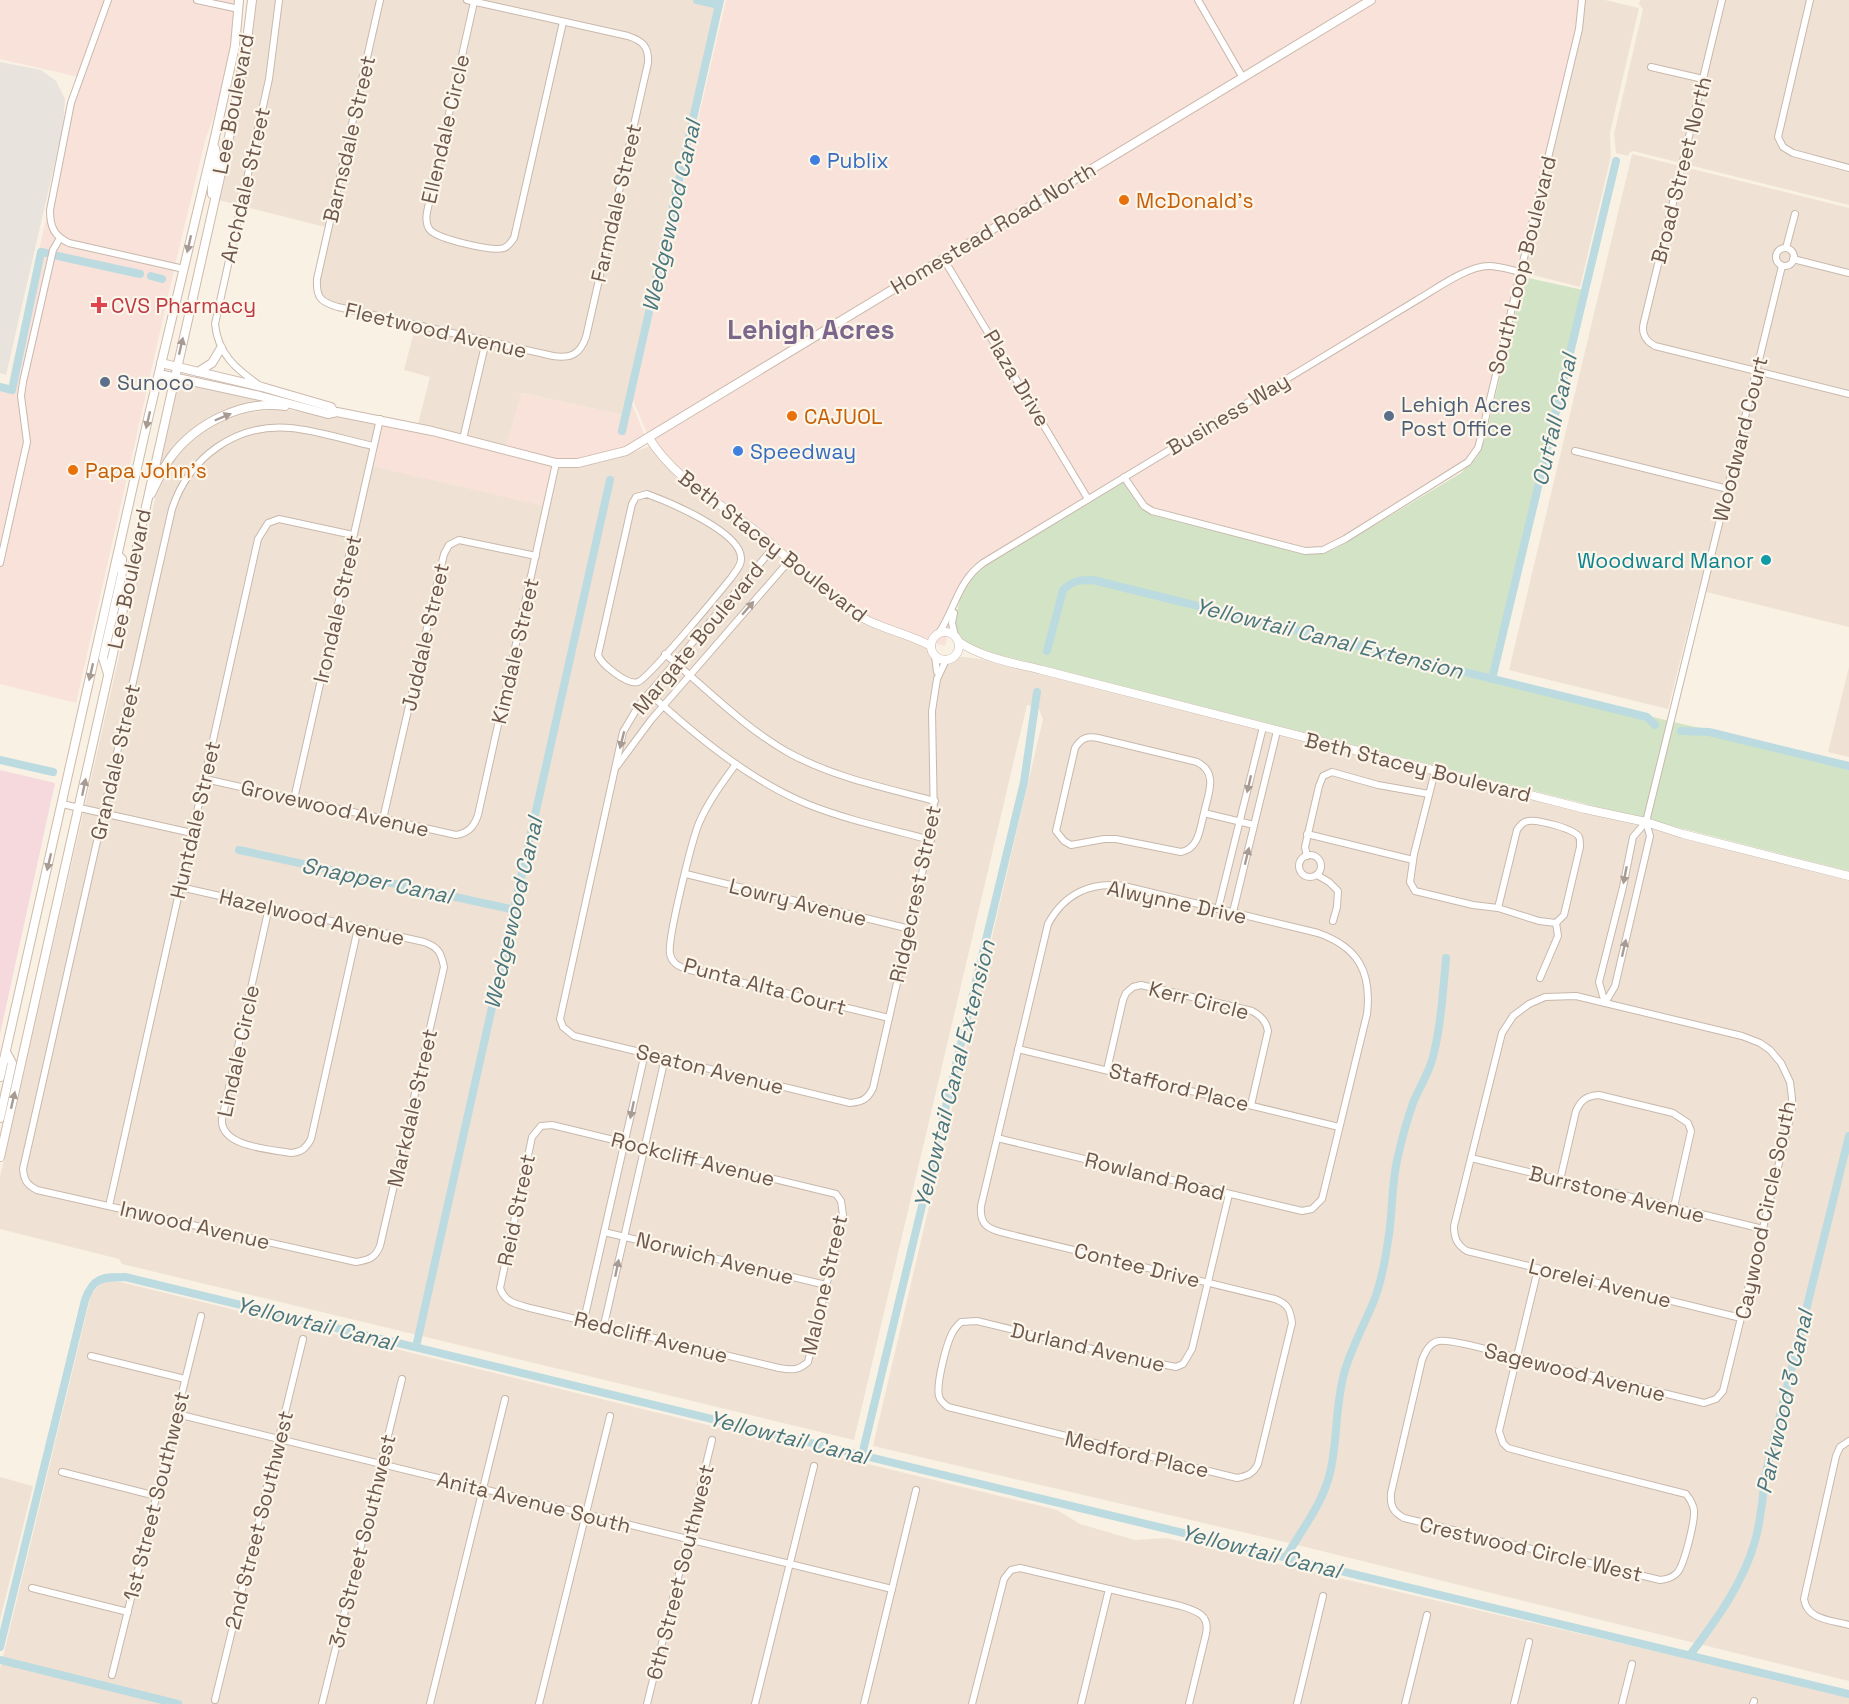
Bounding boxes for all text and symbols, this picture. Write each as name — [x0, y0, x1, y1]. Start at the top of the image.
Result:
street label: Lee Boulevard — [206, 31, 260, 177]
street label: Ellendale Circle — [415, 52, 475, 206]
street label: Barnsdale Street — [317, 53, 381, 225]
street label: Broad Street North — [1645, 74, 1717, 266]
street label: Archdale Street — [214, 105, 276, 265]
water label: Wedgewood Canal — [635, 115, 707, 315]
street label: Farmdale Street — [585, 121, 647, 285]
place label: Publix — [827, 147, 889, 174]
marker: Publix — [808, 153, 822, 167]
street label: South Loop Boulevard — [1482, 153, 1562, 377]
street label: Homestead Road North — [885, 156, 1101, 300]
place label: McDonald's — [1136, 187, 1254, 214]
marker: McDonald's — [1117, 193, 1131, 207]
one-way arrow — [184, 235, 194, 253]
place label: CVS Pharmacy — [111, 292, 256, 319]
street label: Fleetwood Avenue — [342, 296, 530, 364]
marker: CVS Pharmacy — [92, 298, 106, 312]
district label: Lehigh Acres — [727, 312, 895, 347]
street label: Plaza Drive — [977, 325, 1057, 431]
one-way arrow — [177, 336, 186, 355]
water label: Outfall Canal — [1525, 349, 1583, 489]
street label: Woodward Court — [1706, 353, 1774, 525]
street label: Business Way — [1162, 367, 1294, 461]
place label: Sunoco — [117, 369, 194, 396]
marker: Sunoco — [98, 375, 112, 389]
place label: Lehigh Acres Post Office — [1401, 391, 1531, 442]
place label: CAJUOL — [804, 403, 883, 430]
marker: CAJUOL — [785, 409, 799, 423]
marker: Lehigh Acres Post Office — [1382, 409, 1396, 423]
one-way arrow — [142, 411, 152, 429]
one-way arrow — [214, 412, 232, 421]
place label: Speedway — [750, 438, 856, 465]
marker: Speedway — [731, 444, 745, 458]
place label: Papa John's — [85, 457, 207, 484]
marker: Papa John's — [66, 463, 80, 477]
street label: Beth Stacey Boulevard — [673, 464, 873, 628]
street label: Lee Boulevard — [101, 506, 157, 652]
street label: Irondale Street — [307, 532, 367, 686]
place label: Woodward Manor — [1577, 547, 1754, 574]
marker: Woodward Manor — [1759, 553, 1773, 567]
street label: Margate Boulevard — [626, 556, 770, 720]
street label: Juddale Street — [395, 560, 455, 714]
street label: Kimdale Street — [485, 575, 545, 727]
water label: Yellowtail Canal Extension — [1192, 591, 1466, 685]
one-way arrow — [741, 601, 755, 616]
one-way arrow — [86, 662, 96, 681]
street label: Grandale Street — [84, 681, 146, 843]
street label: Beth Stacey Boulevard — [1302, 726, 1534, 808]
one-way arrow — [616, 731, 626, 749]
street label: Huntdale Street — [164, 738, 226, 902]
street label: Grovewood Avenue — [238, 773, 432, 843]
one-way arrow — [1244, 775, 1254, 793]
one-way arrow — [80, 777, 89, 796]
street label: Ridgecrest Street — [883, 803, 947, 985]
water label: Wedgewood Canal — [477, 812, 549, 1012]
one-way arrow — [1242, 846, 1252, 865]
water label: Snapper Canal — [299, 850, 457, 910]
one-way arrow — [44, 853, 53, 872]
one-way arrow — [1621, 866, 1630, 885]
street label: Lowry Avenue — [726, 872, 870, 932]
street label: Alwynne Drive — [1105, 874, 1249, 930]
street label: Hazelwood Avenue — [217, 883, 407, 951]
water label: Yellowtail Canal Extension — [907, 937, 1001, 1211]
one-way arrow — [1619, 938, 1629, 957]
street label: Punta Alta Court — [681, 951, 849, 1021]
street label: Kerr Circle — [1146, 975, 1252, 1025]
street label: Lindale Circle — [211, 982, 265, 1120]
street label: Markdale Street — [381, 1026, 443, 1190]
street label: Seaton Avenue — [633, 1038, 787, 1100]
street label: Stafford Place — [1106, 1057, 1252, 1117]
one-way arrow — [9, 1090, 18, 1109]
street label: Caywood Circle South — [1729, 1098, 1801, 1322]
one-way arrow — [627, 1101, 637, 1120]
street label: Rockcliff Avenue — [608, 1126, 778, 1192]
street label: Rowland Road — [1082, 1146, 1228, 1206]
street label: Reid Street — [491, 1151, 541, 1269]
street label: Burrstone Avenue — [1526, 1159, 1708, 1229]
street label: Inwood Avenue — [117, 1195, 273, 1255]
street label: Malone Street — [795, 1212, 853, 1358]
street label: Norwich Avenue — [633, 1225, 797, 1291]
street label: Contee Drive — [1071, 1236, 1203, 1294]
street label: Lorelei Avenue — [1526, 1252, 1674, 1314]
one-way arrow — [612, 1259, 622, 1277]
water label: Yellowtail Canal — [233, 1290, 401, 1357]
street label: Redcliff Avenue — [571, 1305, 731, 1369]
water label: Parkwood 3 Canal — [1749, 1305, 1819, 1496]
street label: Durland Avenue — [1008, 1316, 1168, 1378]
street label: Sagewood Avenue — [1482, 1336, 1668, 1408]
street label: 1st Street Southwest — [117, 1388, 195, 1604]
water label: Yellowtail Canal — [706, 1404, 874, 1471]
street label: 2nd Street Southwest — [219, 1408, 299, 1632]
street label: Medford Place — [1062, 1424, 1212, 1484]
street label: 3rd Street Southwest — [322, 1431, 402, 1651]
street label: 6th Street Southwest — [640, 1462, 720, 1682]
street label: Anita Avenue South — [434, 1465, 634, 1539]
street label: Crestwood Circle West — [1417, 1510, 1645, 1588]
water label: Yellowtail Canal — [1178, 1518, 1346, 1585]

